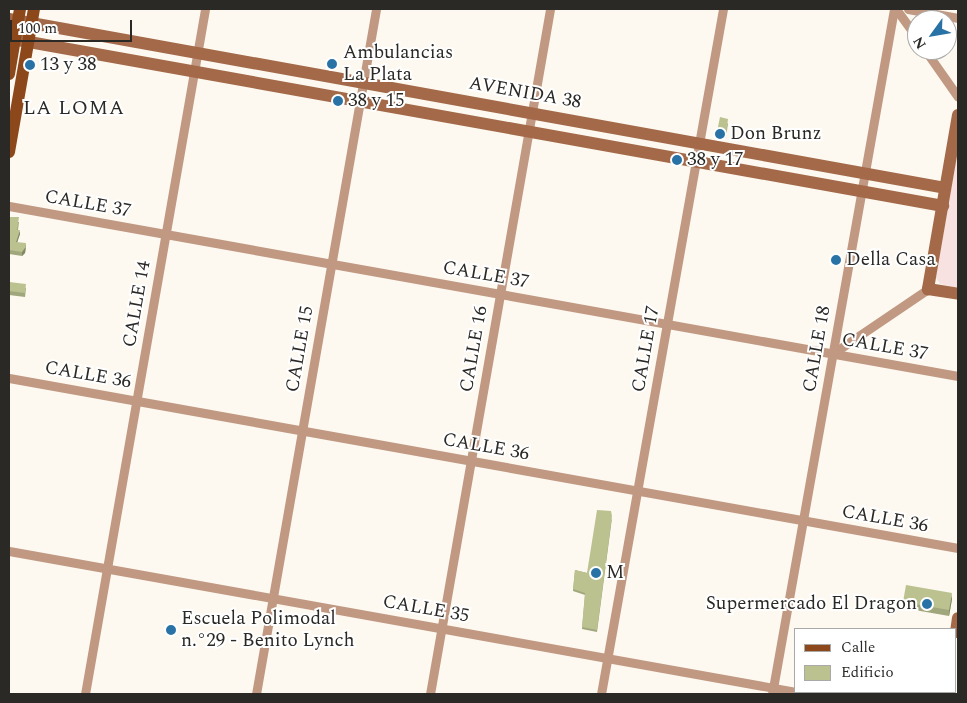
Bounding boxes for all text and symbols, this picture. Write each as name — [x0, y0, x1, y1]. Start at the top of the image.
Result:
scale bar — [12, 10, 135, 42]
north arrow — [907, 10, 957, 60]
text: 100 m — [18, 17, 57, 40]
text: N — [908, 32, 932, 53]
place label: Ambulancias La Plata — [343, 42, 453, 86]
place label: 13 y 38 — [40, 54, 97, 76]
marker: Ambulancias La Plata — [325, 57, 339, 71]
marker: 13 y 38 — [24, 59, 36, 71]
street label: AVENIDA 38 — [467, 72, 583, 114]
place label: 38 y 15 — [348, 90, 405, 112]
marker: 38 y 15 — [332, 95, 344, 107]
district label: LA LOMA — [22, 96, 126, 120]
place label: Don Brunz — [730, 123, 822, 145]
marker: Don Brunz — [714, 128, 726, 140]
place label: 38 y 17 — [687, 149, 744, 171]
marker: 38 y 17 — [671, 154, 683, 166]
street label: CALLE 37 — [43, 185, 133, 223]
place label: Della Casa — [846, 249, 936, 271]
marker: Della Casa — [830, 254, 842, 266]
street label: CALLE 37 — [441, 256, 531, 294]
street label: CALLE 14 — [118, 259, 156, 349]
street label: CALLE 15 — [281, 304, 319, 394]
street label: CALLE 16 — [455, 304, 493, 394]
street label: CALLE 17 — [627, 304, 665, 394]
street label: CALLE 18 — [798, 304, 836, 394]
street label: CALLE 37 — [840, 328, 930, 366]
street label: CALLE 36 — [43, 356, 133, 394]
street label: CALLE 36 — [441, 428, 531, 466]
street label: CALLE 36 — [840, 500, 930, 538]
place label: M — [606, 562, 624, 584]
marker: M — [590, 567, 602, 579]
street label: CALLE 35 — [381, 590, 471, 628]
place label: Supermercado El Dragon — [706, 593, 917, 615]
marker: Supermercado El Dragon — [921, 598, 933, 610]
place label: Escuela Polimodal n.°29 - Benito Lynch — [181, 608, 355, 652]
marker: Escuela Polimodal n.°29 - Benito Lynch — [165, 624, 177, 636]
legend — [794, 628, 957, 693]
text: Calle — [841, 636, 875, 659]
text: Edificio — [841, 661, 894, 684]

